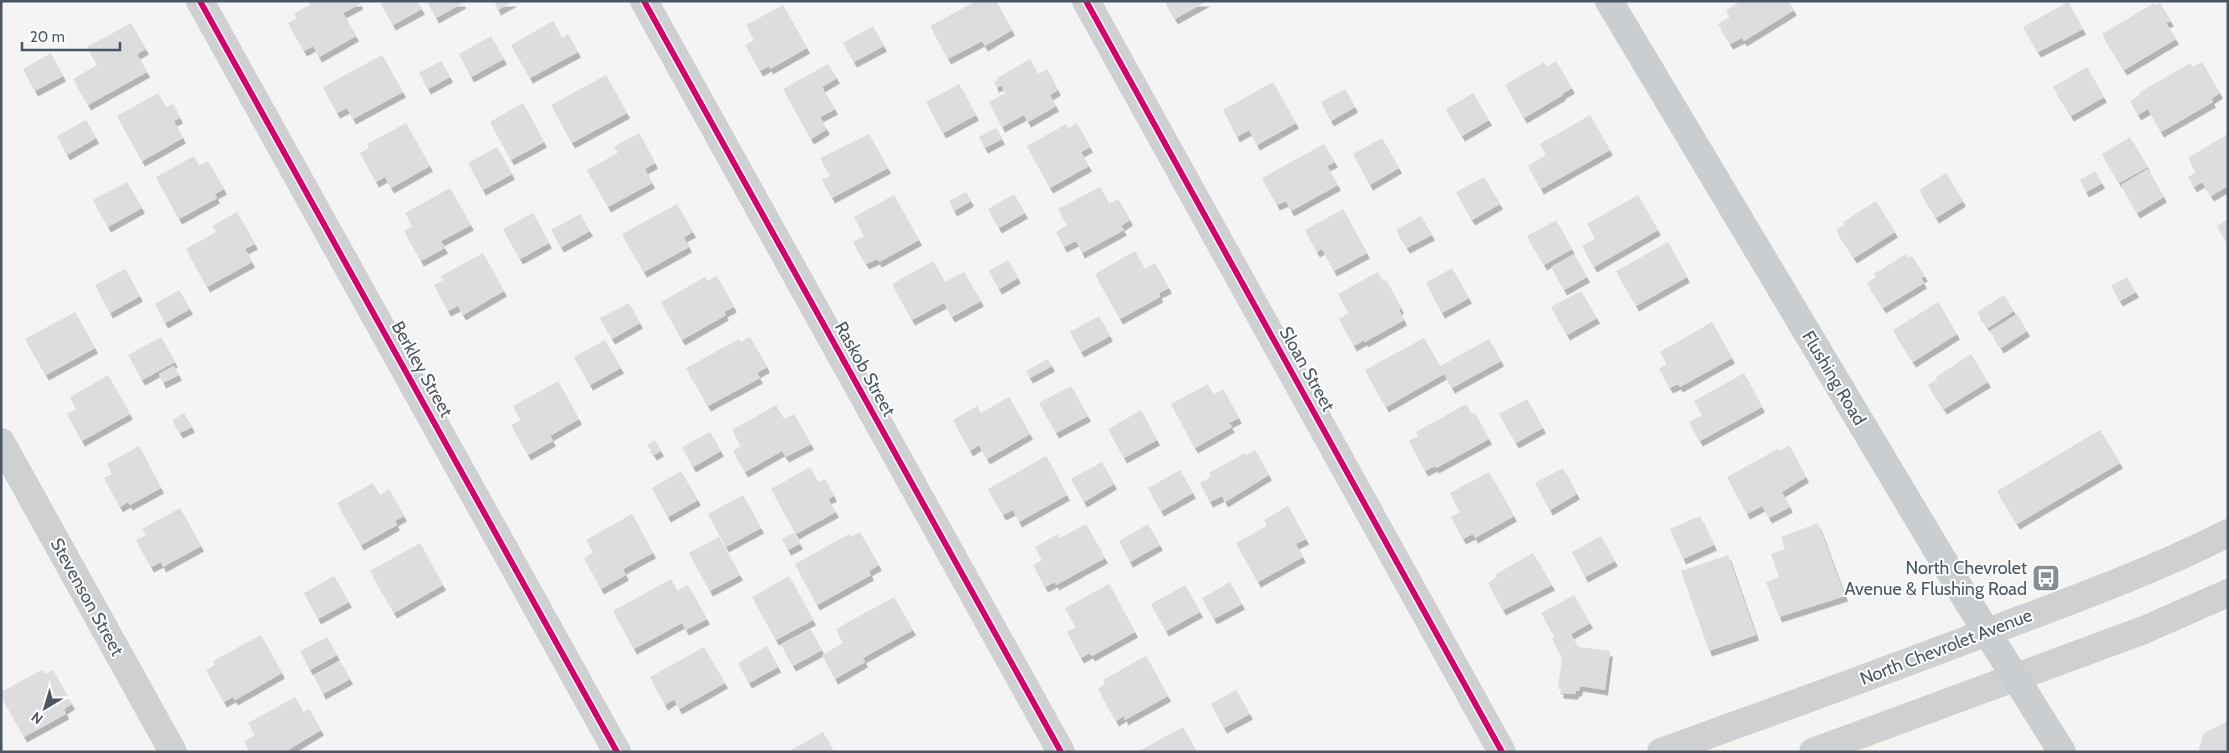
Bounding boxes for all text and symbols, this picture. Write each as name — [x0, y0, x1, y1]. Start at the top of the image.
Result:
scale bar — [22, 20, 120, 52]
text: 20 m — [30, 28, 65, 46]
street label: Berkley Street — [387, 317, 457, 421]
street label: Raskob Street — [830, 318, 900, 420]
street label: Sloan Street — [1275, 323, 1339, 415]
street label: Flushing Road — [1797, 327, 1871, 429]
street label: Stevenson Street — [46, 534, 128, 660]
place label: North Chevrolet Avenue & Flushing Road — [1845, 557, 2027, 600]
bus stop icon: North Chevrolet Avenue & Flushing Road — [2031, 563, 2061, 593]
street label: North Chevrolet Avenue — [1857, 604, 2035, 690]
north arrow — [20, 683, 70, 733]
text: N — [28, 708, 46, 728]

